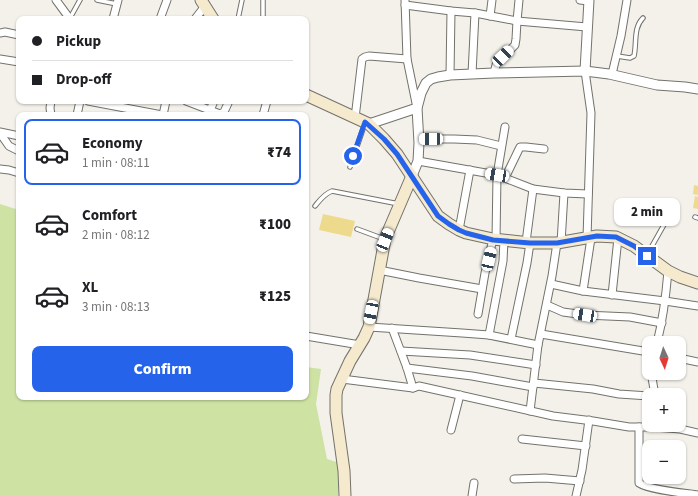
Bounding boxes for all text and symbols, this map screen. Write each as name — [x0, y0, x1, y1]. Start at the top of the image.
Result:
text: Pickup — [56, 31, 101, 52]
car — [490, 43, 516, 69]
text: Drop-off — [56, 69, 111, 90]
text: Economy — [82, 133, 143, 154]
car — [419, 133, 443, 145]
icon: car — [34, 134, 70, 170]
text: ₹74 — [267, 142, 291, 163]
route start — [344, 147, 362, 165]
text: 1 min · 08:11 — [82, 154, 150, 172]
car — [484, 167, 510, 183]
callout: 2 min — [614, 198, 680, 226]
text: 2 min — [631, 203, 663, 221]
text: Comfort — [82, 205, 137, 226]
icon: car — [34, 206, 70, 242]
text: ₹100 — [259, 214, 291, 235]
text: 2 min · 08:12 — [82, 226, 150, 244]
car — [375, 227, 395, 253]
car — [480, 246, 498, 272]
route end — [638, 247, 656, 265]
text: XL — [82, 277, 98, 298]
icon: car — [34, 278, 70, 314]
text: ₹125 — [259, 286, 291, 307]
text: 3 min · 08:13 — [82, 298, 150, 316]
car — [363, 299, 379, 325]
car — [572, 307, 598, 323]
north arrow — [642, 336, 686, 380]
map controls — [642, 336, 686, 484]
button: Confirm — [32, 346, 293, 392]
button: + — [642, 388, 686, 432]
button: − — [642, 440, 686, 484]

